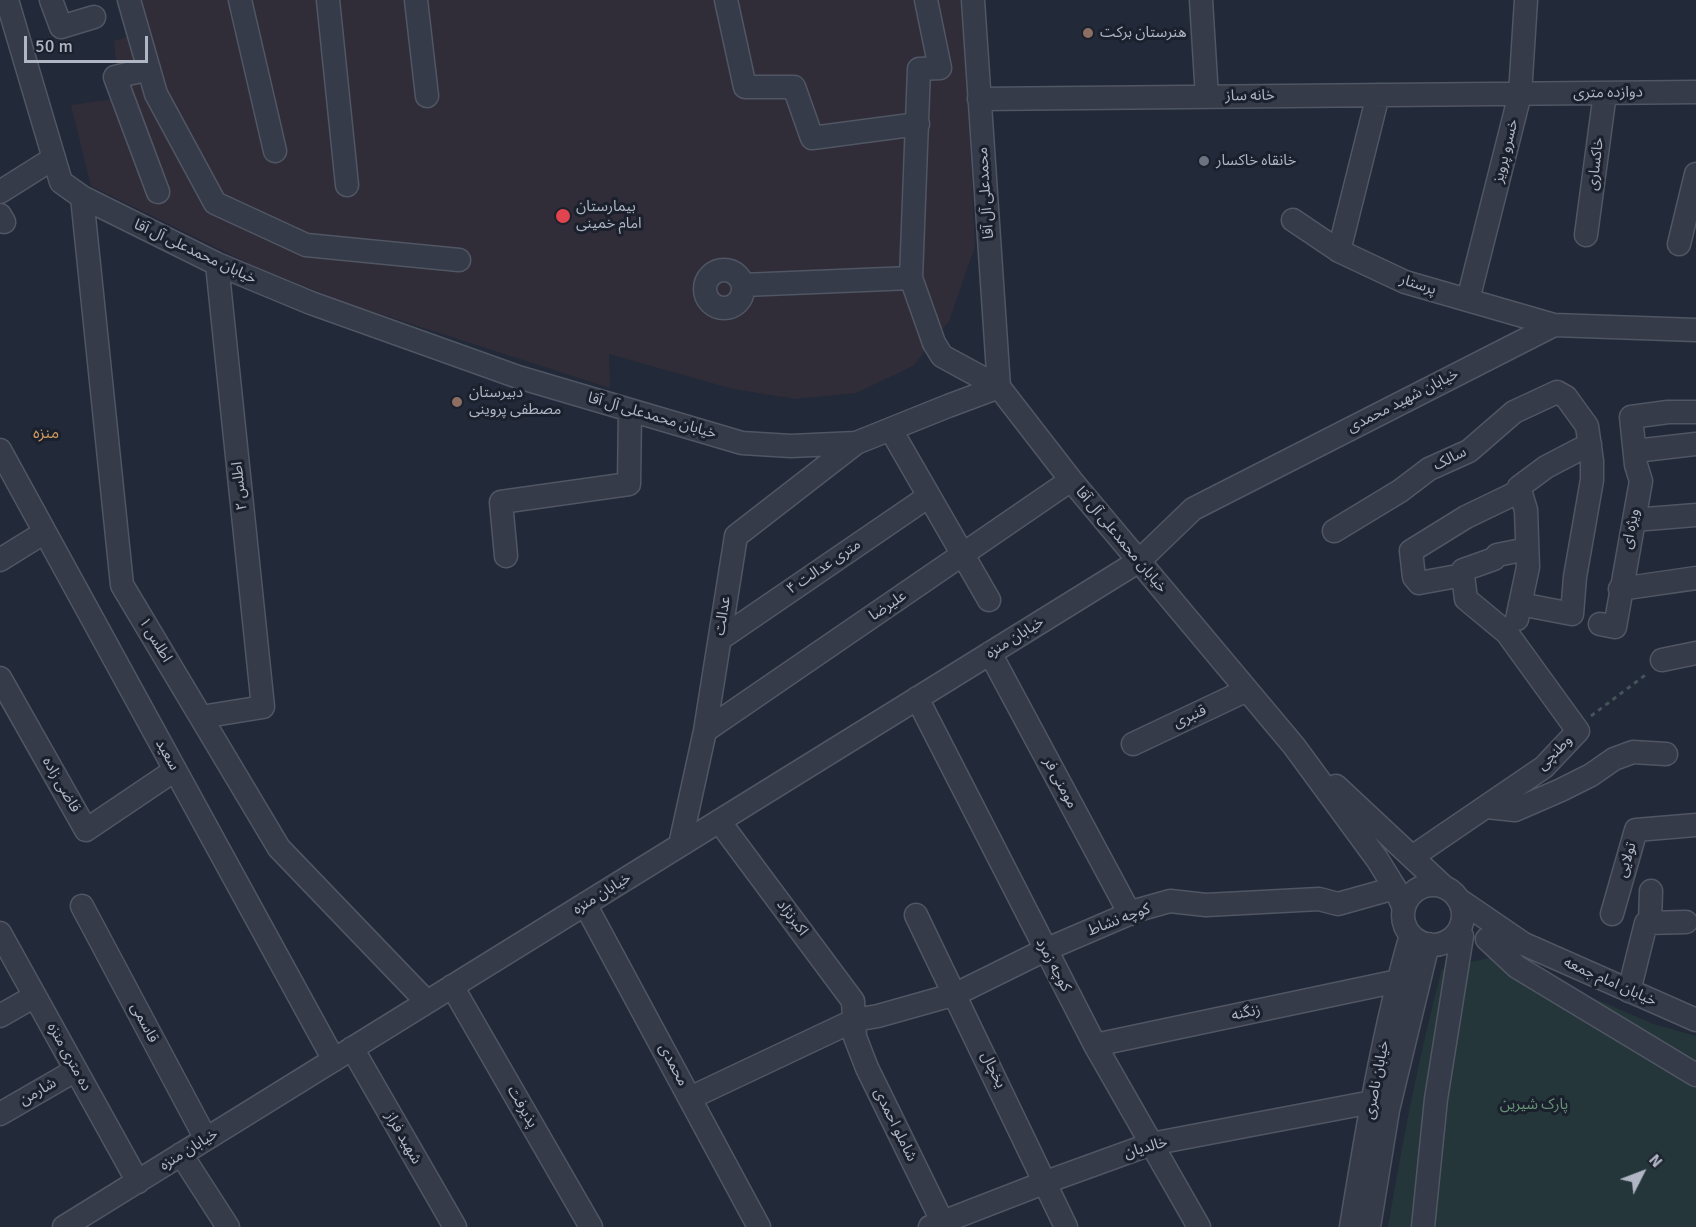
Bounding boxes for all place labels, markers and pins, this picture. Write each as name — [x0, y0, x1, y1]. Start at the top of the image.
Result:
place label: هنرستان برکت — [1100, 24, 1186, 42]
marker: هنرستان برکت — [1081, 26, 1095, 40]
place label: خانقاه خاکسار — [1216, 152, 1296, 170]
marker: خانقاه خاکسار — [1197, 154, 1211, 168]
place label: بیمارستان امام خمینی — [576, 198, 642, 233]
marker: بیمارستان امام خمینی — [554, 207, 572, 225]
place label: دبیرستان مصطفی پروینی — [469, 384, 561, 419]
marker: دبیرستان مصطفی پروینی — [450, 395, 464, 409]

